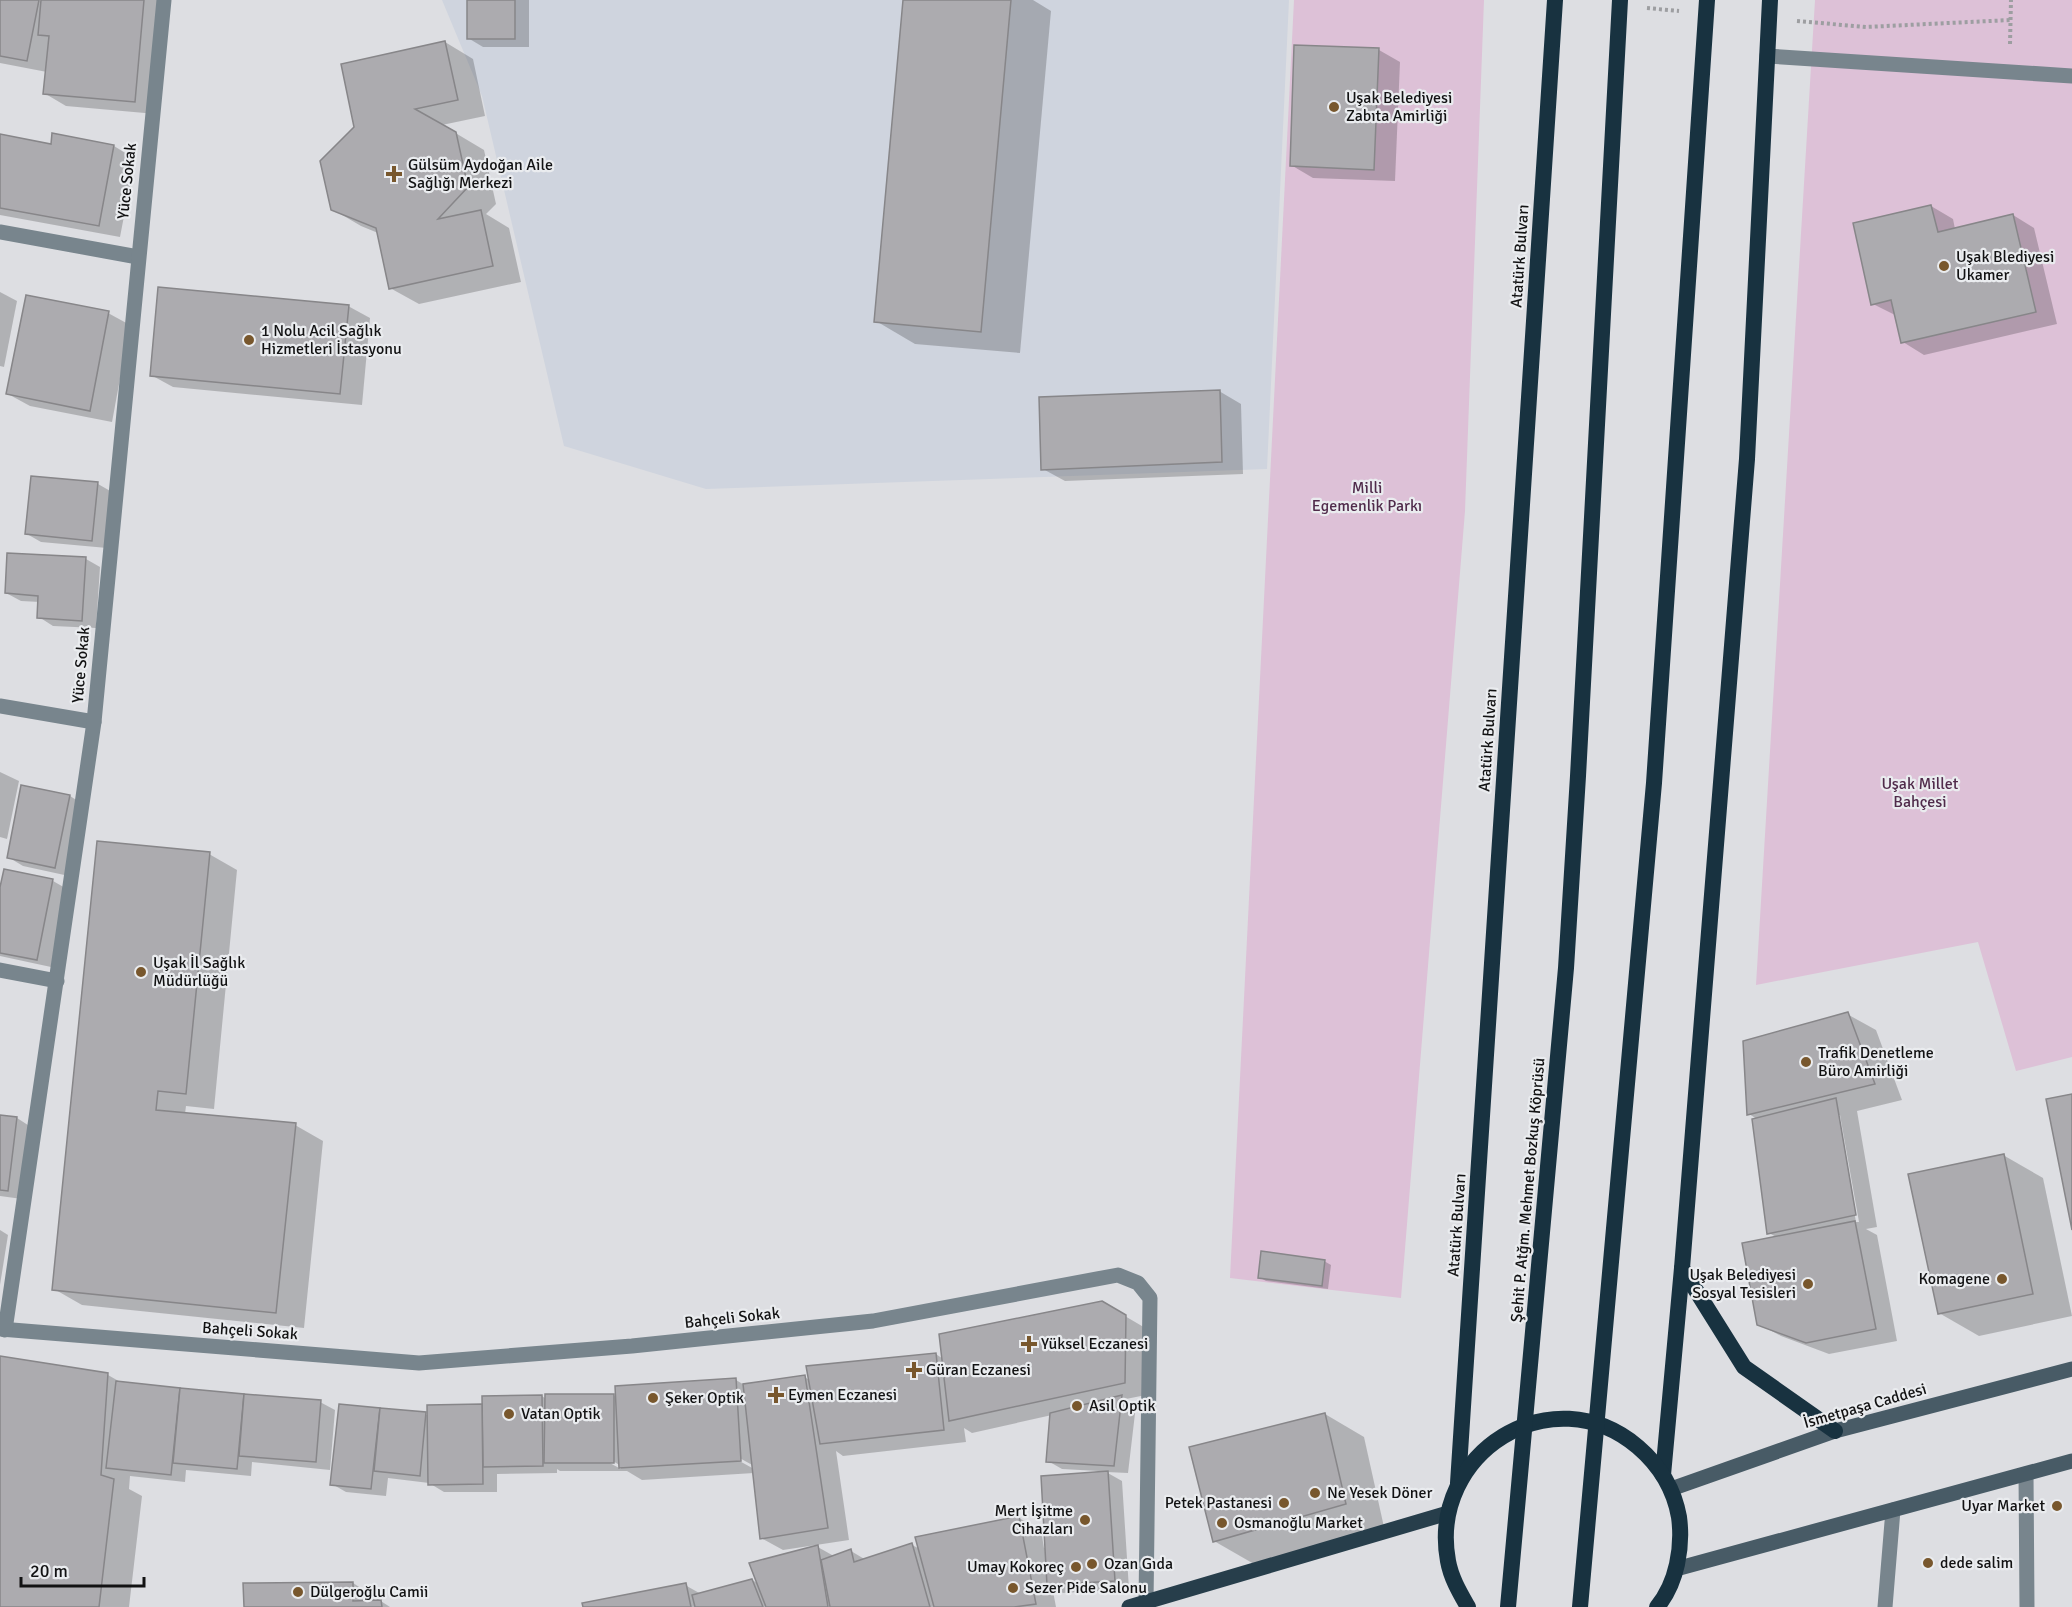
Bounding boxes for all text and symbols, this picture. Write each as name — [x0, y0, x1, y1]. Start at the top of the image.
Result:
place label: Uşak Belediyesi Zabıta Amirliği — [1346, 88, 1452, 126]
marker: Uşak Belediyesi Zabıta Amirliği — [1327, 100, 1341, 114]
street label: Yüce Sokak — [113, 142, 141, 220]
place label: Gülsüm Aydoğan Aile Sağlığı Merkezi — [408, 155, 553, 193]
marker: Gülsüm Aydoğan Aile Sağlığı Merkezi — [385, 165, 403, 183]
street label: Atatürk Bulvarı — [1506, 204, 1534, 308]
place label: Uşak Blediyesi Ukamer — [1956, 247, 2054, 285]
marker: Uşak Blediyesi Ukamer — [1937, 259, 1951, 273]
place label: 1 Nolu Acil Sağlık Hizmetleri İstasyonu — [261, 321, 402, 359]
marker: 1 Nolu Acil Sağlık Hizmetleri İstasyonu — [242, 333, 256, 347]
park label: Milli Egemenlik Parkı — [1312, 478, 1422, 516]
street label: Yüce Sokak — [68, 626, 94, 704]
street label: Atatürk Bulvarı — [1474, 688, 1502, 792]
park label: Uşak Millet Bahçesi — [1882, 774, 1959, 812]
place label: Uşak İl Sağlık Müdürlüğü — [153, 953, 245, 991]
marker: Uşak İl Sağlık Müdürlüğü — [134, 965, 148, 979]
place label: Trafik Denetleme Büro Amirliği — [1818, 1043, 1934, 1081]
marker: Trafik Denetleme Büro Amirliği — [1799, 1055, 1813, 1069]
street label: Şehit P. Atğm. Mehmet Bozkuş Köprüsü — [1506, 1057, 1550, 1323]
street label: Atatürk Bulvarı — [1443, 1173, 1471, 1277]
place label: Uşak Belediyesi Sosyal Tesisleri — [1690, 1265, 1796, 1303]
place label: Komagene — [1918, 1269, 1990, 1289]
marker: Komagene — [1995, 1272, 2009, 1286]
marker: Uşak Belediyesi Sosyal Tesisleri — [1801, 1277, 1815, 1291]
street label: Bahçeli Sokak — [683, 1303, 781, 1333]
street label: Bahçeli Sokak — [202, 1318, 298, 1344]
place label: Yüksel Eczanesi — [1041, 1334, 1148, 1354]
marker: Yüksel Eczanesi — [1022, 1337, 1036, 1351]
place label: Güran Eczanesi — [926, 1360, 1031, 1380]
marker: Güran Eczanesi — [907, 1363, 921, 1377]
street label: İsmetpaşa Caddesi — [1801, 1379, 1929, 1433]
place label: Eymen Eczanesi — [788, 1385, 897, 1405]
place label: Şeker Optik — [665, 1388, 744, 1408]
marker: Eymen Eczanesi — [769, 1388, 783, 1402]
marker: Şeker Optik — [646, 1391, 660, 1405]
place label: Asil Optik — [1089, 1396, 1155, 1416]
marker: Asil Optik — [1070, 1399, 1084, 1413]
place label: Vatan Optik — [521, 1404, 601, 1424]
marker: Vatan Optik — [502, 1407, 516, 1421]
place label: Ne Yesek Döner — [1327, 1483, 1433, 1503]
marker: Ne Yesek Döner — [1308, 1486, 1322, 1500]
place label: Petek Pastanesi — [1165, 1493, 1272, 1513]
marker: Petek Pastanesi — [1277, 1496, 1291, 1510]
place label: Uyar Market — [1961, 1496, 2045, 1516]
marker: Uyar Market — [2050, 1499, 2064, 1513]
place label: Mert İşitme Cihazları — [994, 1501, 1073, 1539]
marker: Mert İşitme Cihazları — [1078, 1513, 1092, 1527]
place label: Osmanoğlu Market — [1234, 1513, 1363, 1533]
marker: Osmanoğlu Market — [1215, 1516, 1229, 1530]
scale bar — [21, 1550, 144, 1588]
place label: dede salim — [1940, 1553, 2013, 1573]
place label: Ozan Gıda — [1104, 1554, 1173, 1574]
marker: dede salim — [1921, 1556, 1935, 1570]
place label: Umay Kokoreç — [967, 1557, 1064, 1577]
marker: Ozan Gıda — [1085, 1557, 1099, 1571]
text: 20 m — [30, 1560, 68, 1582]
marker: Umay Kokoreç — [1069, 1560, 1083, 1574]
place label: Sezer Pide Salonu — [1025, 1578, 1147, 1598]
marker: Sezer Pide Salonu — [1006, 1581, 1020, 1595]
place label: Dülgeroğlu Camii — [310, 1582, 428, 1602]
marker: Dülgeroğlu Camii — [291, 1585, 305, 1599]

